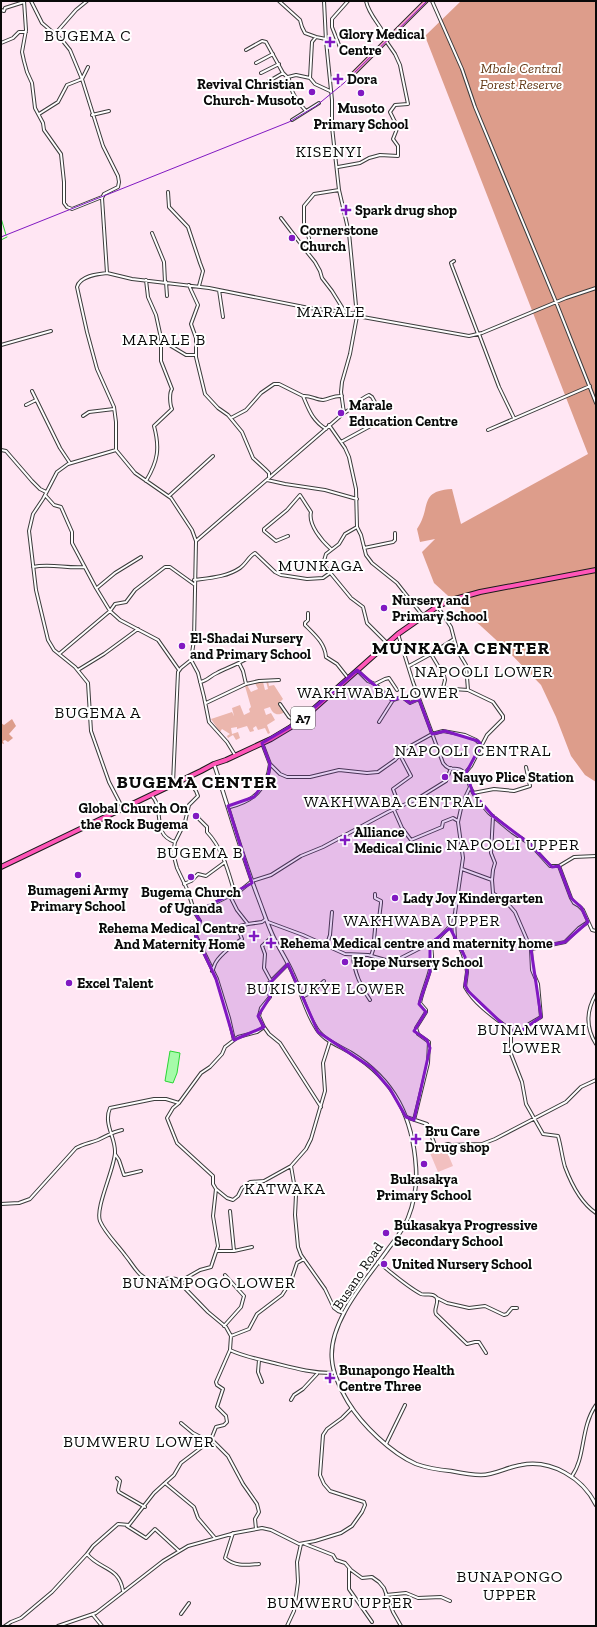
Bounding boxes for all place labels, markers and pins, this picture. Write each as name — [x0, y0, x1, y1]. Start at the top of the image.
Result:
place label: Glory Medical Centre — [339, 26, 425, 59]
marker: Glory Medical Centre — [324, 36, 336, 48]
place label: Dora — [347, 71, 377, 88]
marker: Dora — [332, 73, 344, 85]
place label: Revival Christian Church- Musoto — [197, 76, 305, 109]
marker: Revival Christian Church- Musoto — [307, 87, 317, 97]
marker: Musoto Primary School — [356, 88, 366, 98]
place label: Musoto Primary School — [313, 100, 409, 133]
place label: Spark drug shop — [355, 202, 457, 219]
marker: Spark drug shop — [340, 204, 352, 216]
place label: Cornerstone Church — [300, 222, 378, 255]
marker: Cornerstone Church — [287, 233, 297, 243]
place label: Marale Education Centre — [349, 397, 458, 430]
marker: Marale Education Centre — [336, 408, 346, 418]
place label: Nursery and Primary School — [392, 592, 487, 625]
marker: Nursery and Primary School — [379, 603, 389, 613]
place label: El-Shadai Nursery and Primary School — [190, 630, 311, 663]
marker: El-Shadai Nursery and Primary School — [177, 641, 187, 651]
place label: Nauyo Plice Station — [453, 769, 575, 786]
marker: Nauyo Plice Station — [440, 772, 450, 782]
place label: Global Church On the Rock Bugema — [79, 800, 189, 833]
marker: Global Church On the Rock Bugema — [191, 811, 201, 821]
place label: Alliance Medical Clinic — [354, 824, 442, 857]
marker: Alliance Medical Clinic — [339, 834, 351, 846]
marker: Bumageni Army Primary School — [73, 870, 83, 880]
marker: Bugema Church of Uganda — [186, 872, 196, 882]
place label: Bumageni Army Primary School — [28, 882, 129, 915]
place label: Bugema Church of Uganda — [141, 884, 241, 917]
place label: Lady Joy Kindergarten — [403, 890, 544, 907]
marker: Lady Joy Kindergarten — [390, 893, 400, 903]
place label: Rehema Medical Centre And Maternity Home — [98, 920, 245, 953]
marker: Rehema Medical Centre And Maternity Home — [248, 930, 260, 942]
place label: Rehema Medical centre and maternity home — [280, 935, 553, 952]
marker: Rehema Medical centre and maternity home — [265, 937, 277, 949]
place label: Hope Nursery School — [353, 954, 483, 971]
marker: Hope Nursery School — [340, 957, 350, 967]
place label: Excel Talent — [77, 975, 154, 992]
marker: Excel Talent — [64, 978, 74, 988]
place label: Bru Care Drug shop — [425, 1123, 490, 1156]
marker: Bru Care Drug shop — [410, 1133, 422, 1145]
marker: Bukasakya Primary School — [419, 1159, 429, 1169]
place label: Bukasakya Primary School — [376, 1171, 472, 1204]
place label: Bukasakya Progressive Secondary School — [394, 1217, 538, 1250]
marker: Bukasakya Progressive Secondary School — [381, 1228, 391, 1238]
place label: United Nursery School — [392, 1256, 532, 1273]
marker: United Nursery School — [379, 1259, 389, 1269]
place label: Bunapongo Health Centre Three — [339, 1362, 455, 1395]
marker: Bunapongo Health Centre Three — [324, 1372, 336, 1384]

